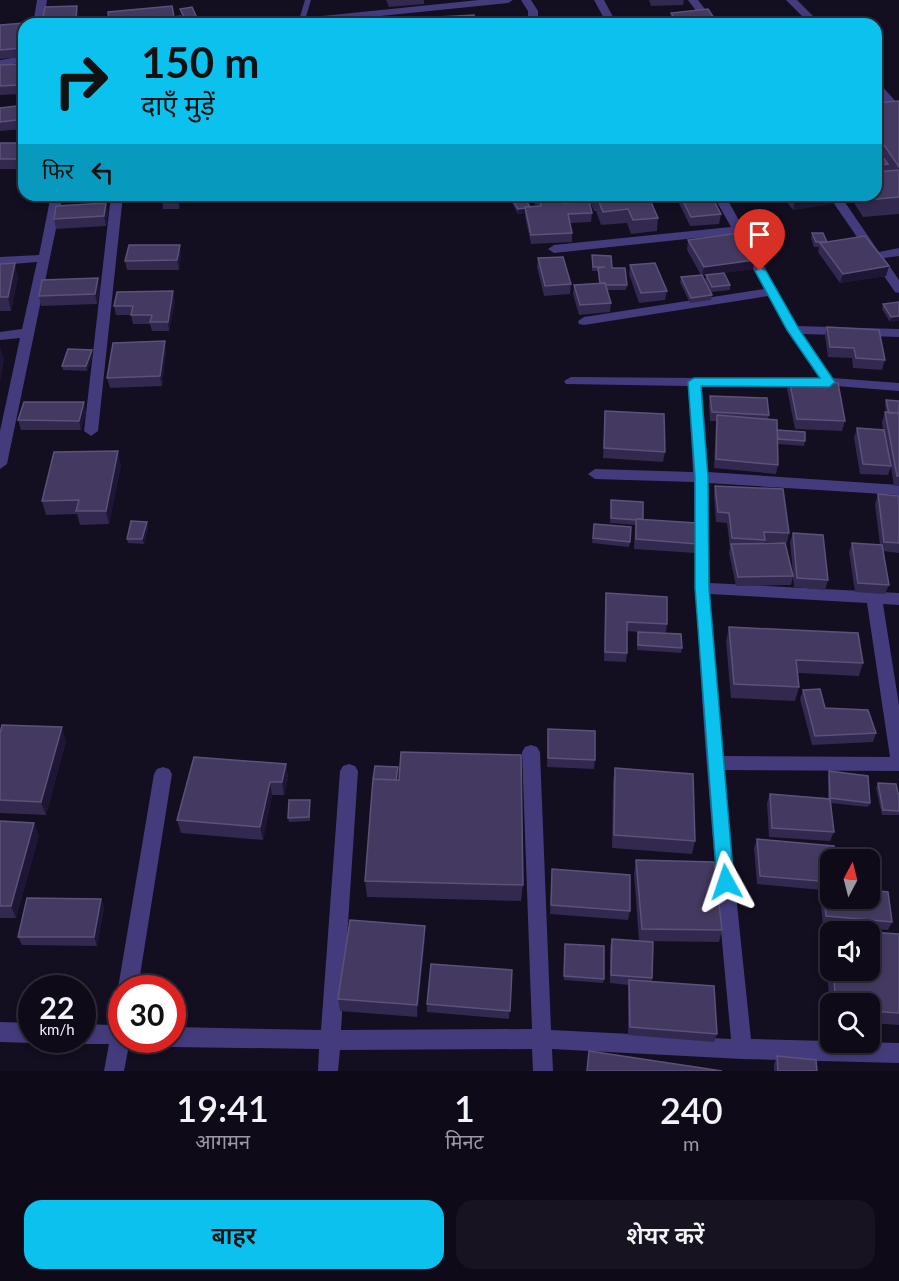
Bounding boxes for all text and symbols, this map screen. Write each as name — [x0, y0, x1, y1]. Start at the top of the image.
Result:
text: 150 m — [141, 37, 259, 87]
icon: right — [42, 42, 120, 120]
text: दाएँ मुड़ें — [141, 88, 215, 121]
icon: left — [86, 156, 119, 189]
text: फिर — [42, 157, 74, 184]
pin — [734, 209, 785, 271]
icon: arrive — [743, 218, 776, 251]
north arrow — [820, 849, 880, 909]
map controls — [820, 849, 880, 1053]
position arrow — [694, 850, 758, 914]
button: sound — [820, 921, 880, 981]
speed limit sign: 30 — [108, 975, 186, 1053]
text: 22 — [40, 989, 74, 1025]
button: search — [820, 993, 880, 1053]
text: km/h — [39, 1020, 75, 1038]
text: 19:41 — [176, 1086, 269, 1130]
text: 1 — [454, 1086, 475, 1130]
text: 240 — [660, 1088, 723, 1132]
text: आगमन — [195, 1129, 250, 1153]
text: मिनट — [445, 1129, 484, 1153]
text: m — [683, 1131, 700, 1155]
button: बाहर — [24, 1200, 444, 1269]
button: शेयर करें — [456, 1200, 875, 1269]

